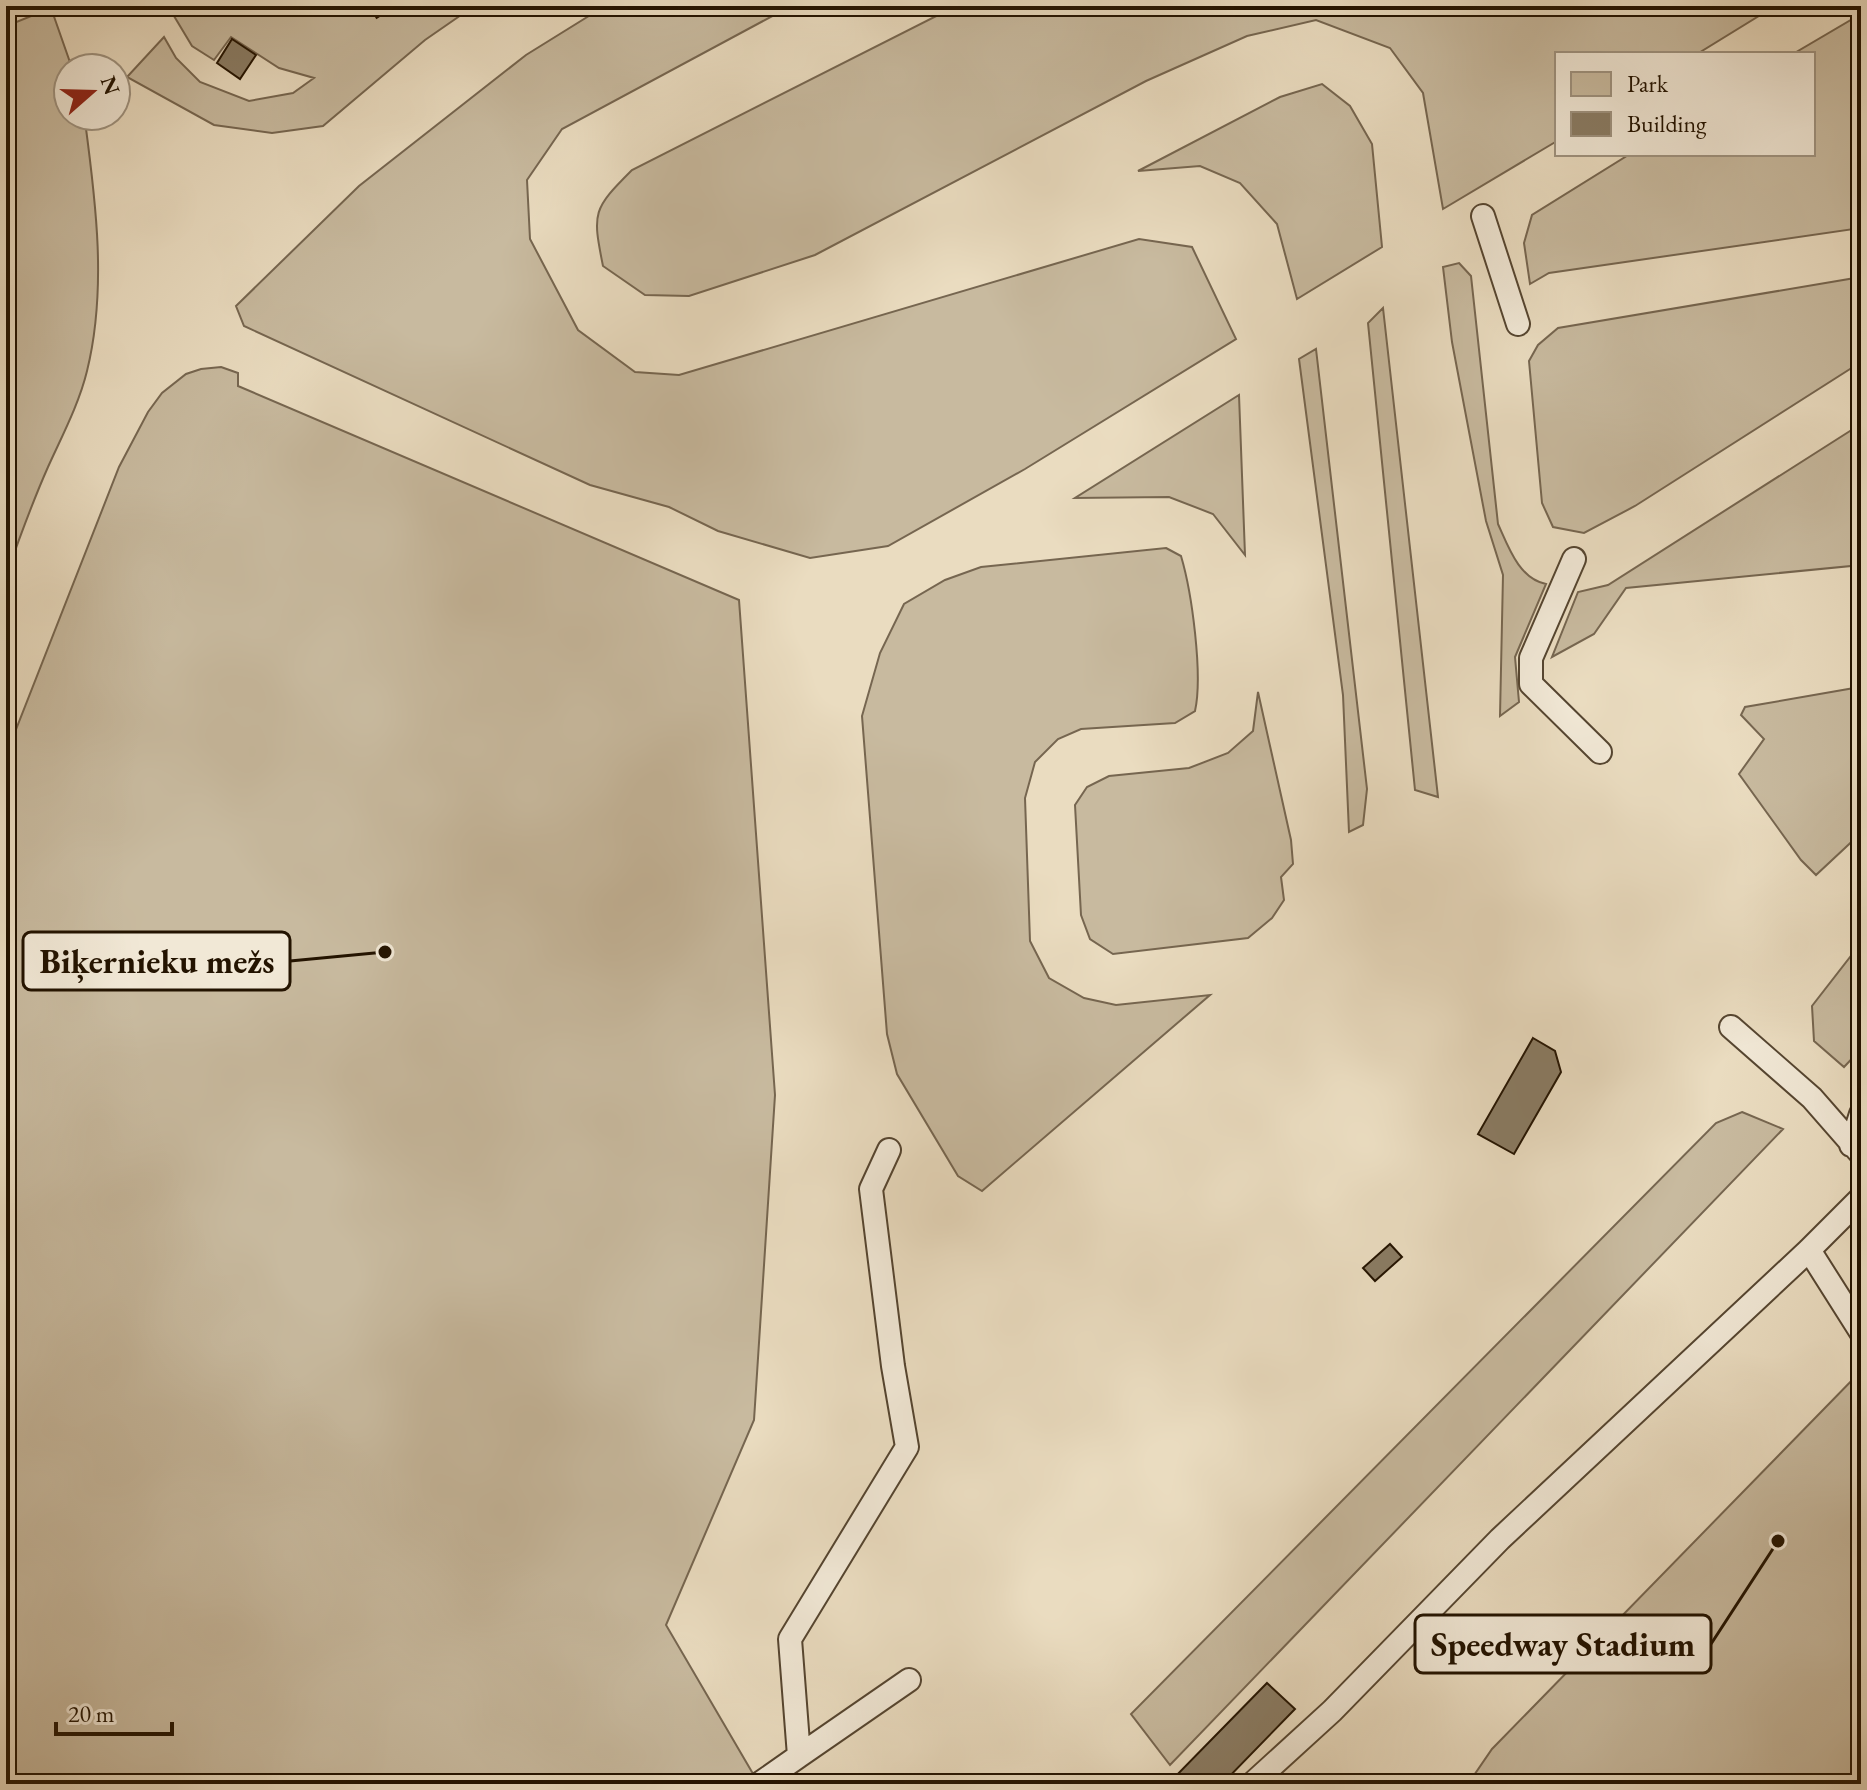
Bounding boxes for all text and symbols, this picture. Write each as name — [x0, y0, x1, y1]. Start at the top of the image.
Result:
north arrow — [52, 52, 132, 132]
legend — [1555, 52, 1815, 156]
text: Park — [1627, 68, 1669, 99]
text: N — [94, 72, 127, 99]
text: Building — [1627, 108, 1707, 139]
callout: Biķernieku mežs — [23, 932, 290, 990]
text: Biķernieku mežs — [40, 939, 274, 983]
callout: Speedway Stadium — [1415, 1615, 1711, 1673]
text: Speedway Stadium — [1431, 1622, 1695, 1666]
scale bar — [56, 1686, 172, 1736]
text: 20 m — [68, 1698, 115, 1729]

